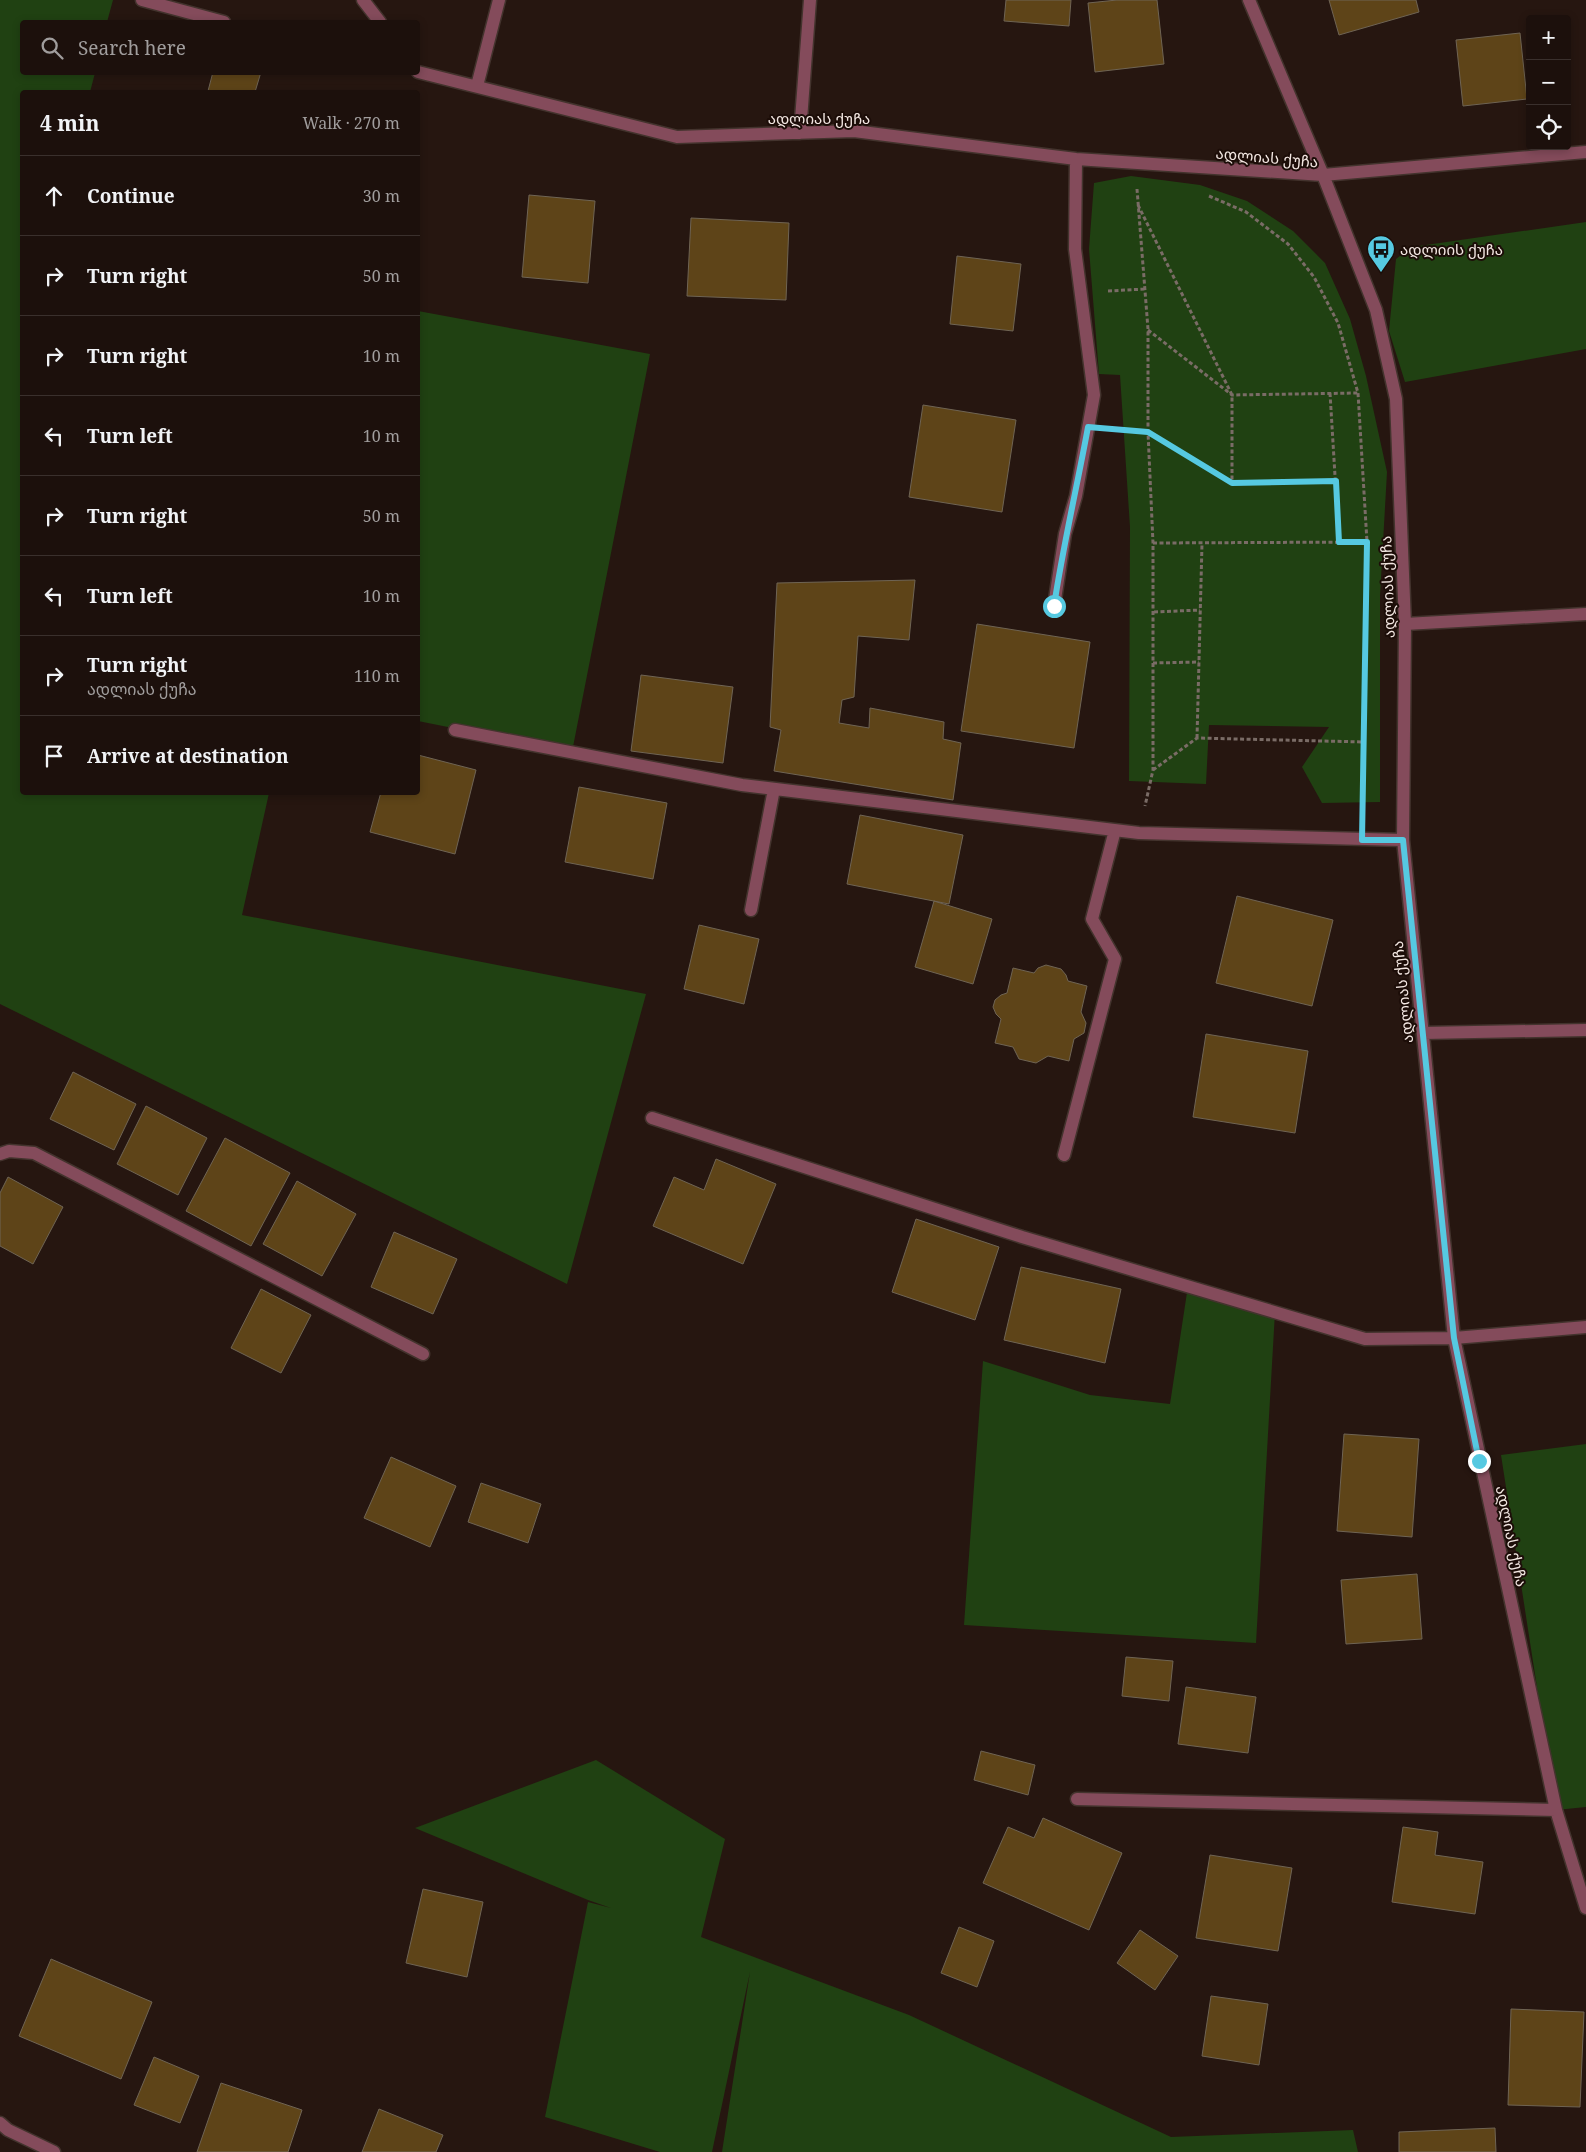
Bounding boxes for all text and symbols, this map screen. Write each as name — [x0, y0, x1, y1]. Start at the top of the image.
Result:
map controls — [1526, 15, 1571, 150]
button: + — [1526, 15, 1571, 60]
search box — [20, 20, 420, 75]
icon: search — [38, 34, 66, 62]
text: Search here — [78, 35, 186, 61]
button: − — [1526, 60, 1571, 105]
button: locate — [1526, 105, 1571, 150]
street label: ადლიას ქუჩა — [768, 108, 870, 128]
text: 4 min — [40, 109, 99, 137]
text: Walk · 270 m — [303, 112, 400, 134]
street label: ადლიას ქუჩა — [1215, 143, 1319, 171]
icon: ahead — [40, 182, 68, 210]
text: Continue — [87, 183, 175, 209]
text: 30 m — [363, 185, 400, 207]
bus stop icon: ადლიის ქუჩა — [1366, 234, 1396, 273]
place label: ადლიის ქუჩა — [1400, 239, 1503, 259]
icon: right — [40, 262, 68, 290]
text: Turn right — [87, 263, 187, 289]
text: 50 m — [363, 265, 400, 287]
icon: right — [40, 342, 68, 370]
text: Turn right — [87, 343, 187, 369]
text: 10 m — [363, 345, 400, 367]
icon: left — [40, 422, 68, 450]
text: Turn left — [87, 423, 173, 449]
text: 10 m — [363, 425, 400, 447]
icon: right — [40, 502, 68, 530]
text: Turn right — [87, 503, 187, 529]
text: 50 m — [363, 505, 400, 527]
street label: ადლიას ქუჩა — [1375, 535, 1399, 639]
icon: left — [40, 582, 68, 610]
text: Turn left — [87, 583, 173, 609]
text: 10 m — [363, 585, 400, 607]
route start — [1043, 595, 1066, 618]
text: Turn right — [87, 652, 187, 678]
icon: right — [40, 662, 68, 690]
text: 110 m — [354, 665, 400, 687]
text: ადლიას ქუჩა — [87, 678, 197, 700]
icon: arrive — [40, 742, 68, 770]
text: Arrive at destination — [87, 743, 289, 769]
street label: ადლიას ქუჩა — [1387, 940, 1417, 1044]
route end — [1468, 1450, 1491, 1473]
street label: ადლიას ქუჩა — [1492, 1484, 1532, 1588]

